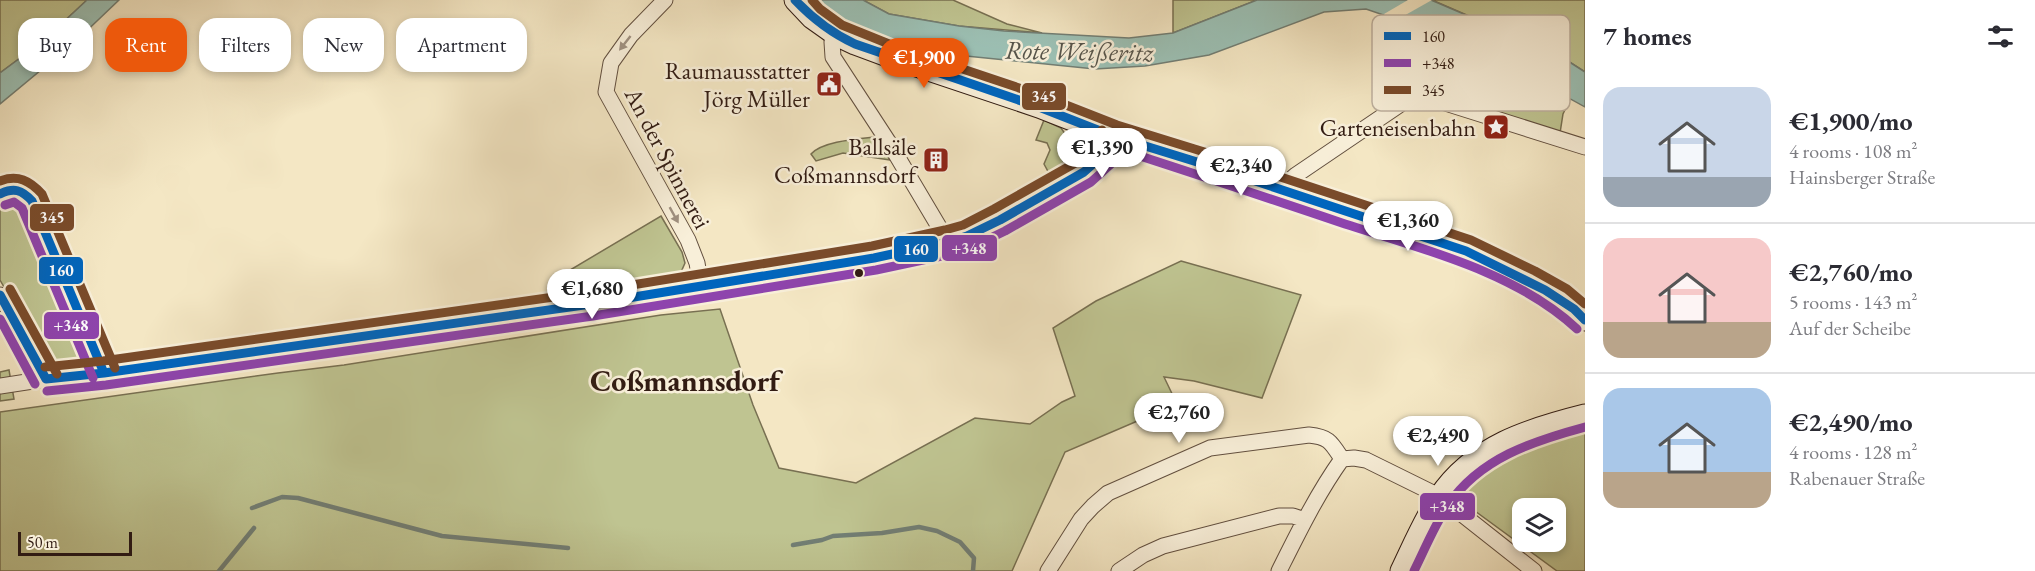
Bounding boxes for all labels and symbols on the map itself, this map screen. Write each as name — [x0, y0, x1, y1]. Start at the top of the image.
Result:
legend — [1372, 15, 1570, 111]
text: 160 — [1422, 26, 1445, 47]
water label: Rote Weißeritz — [1004, 33, 1154, 69]
one-way arrow — [620, 35, 632, 50]
pin: €1,900 — [875, 38, 973, 89]
text: +348 — [1422, 53, 1455, 74]
place label: Raumausstatter Jörg Müller — [665, 55, 810, 114]
public building icon: Raumausstatter Jörg Müller — [814, 69, 844, 99]
text: 345 — [1422, 80, 1445, 101]
street label: An der Spinnerei — [617, 81, 718, 234]
line badge: 345 — [1021, 82, 1067, 111]
text: 345 — [1031, 86, 1057, 107]
place label: Garteneisenbahn — [1320, 112, 1476, 143]
place icon: Garteneisenbahn — [1481, 112, 1511, 142]
pin: €1,390 — [1053, 128, 1151, 179]
place label: Ballsäle Coßmannsdorf — [774, 131, 919, 190]
building icon: Ballsäle Coßmannsdorf — [921, 145, 951, 175]
pin: €2,340 — [1192, 146, 1290, 197]
pin: €1,360 — [1359, 201, 1457, 252]
line badge: 345 — [29, 203, 75, 232]
text: 345 — [39, 207, 65, 228]
one-way arrow — [669, 207, 679, 224]
line badge: +348 — [941, 234, 998, 262]
line badge: 160 — [893, 235, 939, 263]
text: +348 — [951, 238, 987, 259]
text: 160 — [903, 239, 929, 260]
line badge: 160 — [38, 256, 84, 285]
text: 160 — [48, 260, 74, 281]
unlabelled marker — [853, 267, 865, 279]
pin: €1,680 — [543, 269, 641, 320]
line badge: +348 — [43, 311, 100, 340]
text: +348 — [53, 315, 89, 336]
district label: Coßmannsdorf — [590, 361, 784, 400]
pin: €2,760 — [1130, 393, 1228, 444]
pin: €2,490 — [1389, 416, 1487, 467]
line badge: +348 — [1419, 492, 1476, 521]
text: +348 — [1429, 496, 1465, 517]
scale bar — [18, 529, 132, 556]

